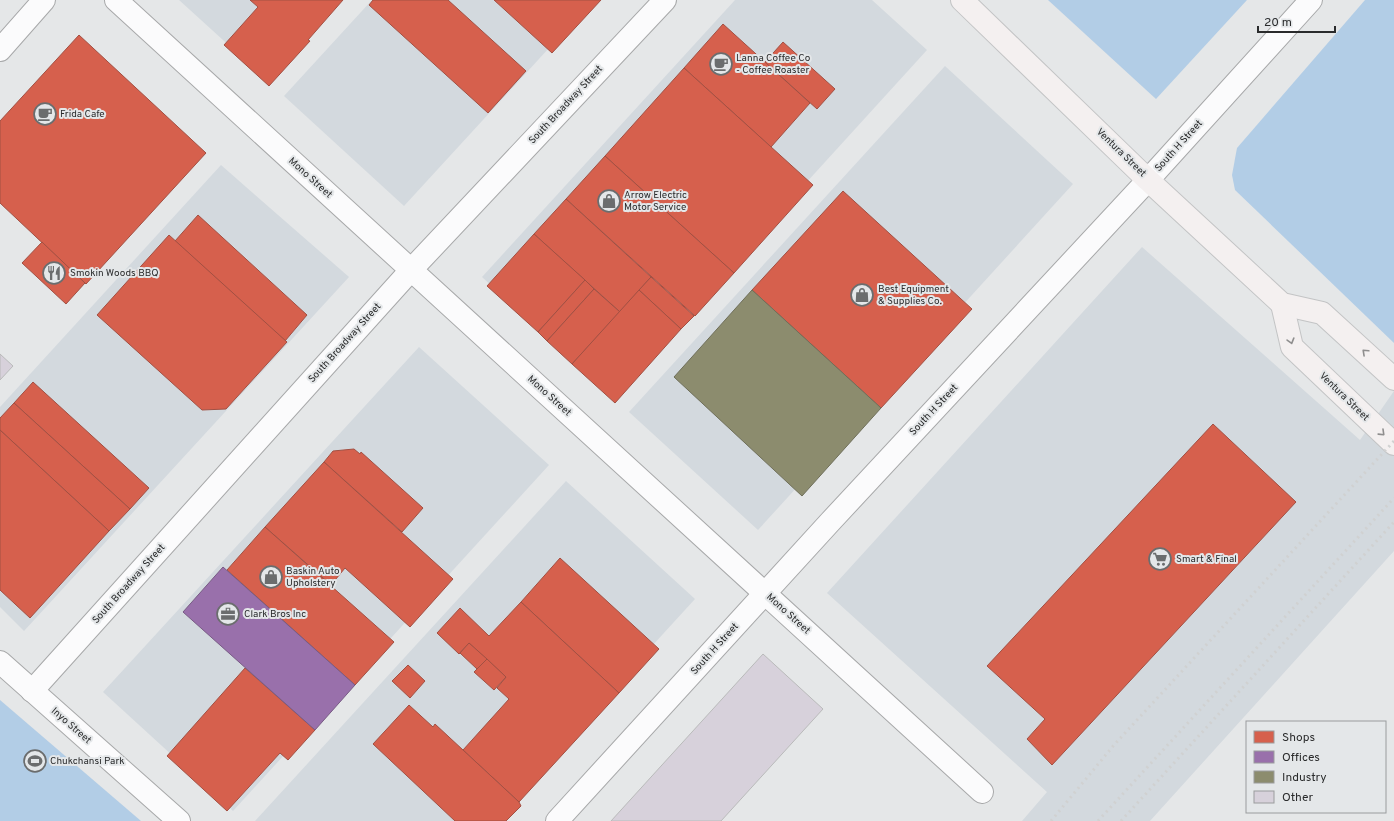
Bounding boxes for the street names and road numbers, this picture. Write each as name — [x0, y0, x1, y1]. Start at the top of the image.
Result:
street label: South Broadway Street — [526, 63, 606, 147]
street label: South H Street — [1152, 117, 1206, 175]
street label: Ventura Street — [1093, 126, 1149, 180]
street label: Mono Street — [285, 155, 335, 201]
street label: South Broadway Street — [306, 300, 384, 386]
street label: Ventura Street — [1316, 370, 1372, 424]
street label: Mono Street — [524, 373, 574, 419]
street label: South H Street — [907, 381, 961, 438]
street label: South Broadway Street — [90, 541, 168, 627]
street label: Mono Street — [763, 591, 813, 637]
street label: South H Street — [688, 620, 742, 678]
street label: Inyo Street — [48, 705, 94, 747]

